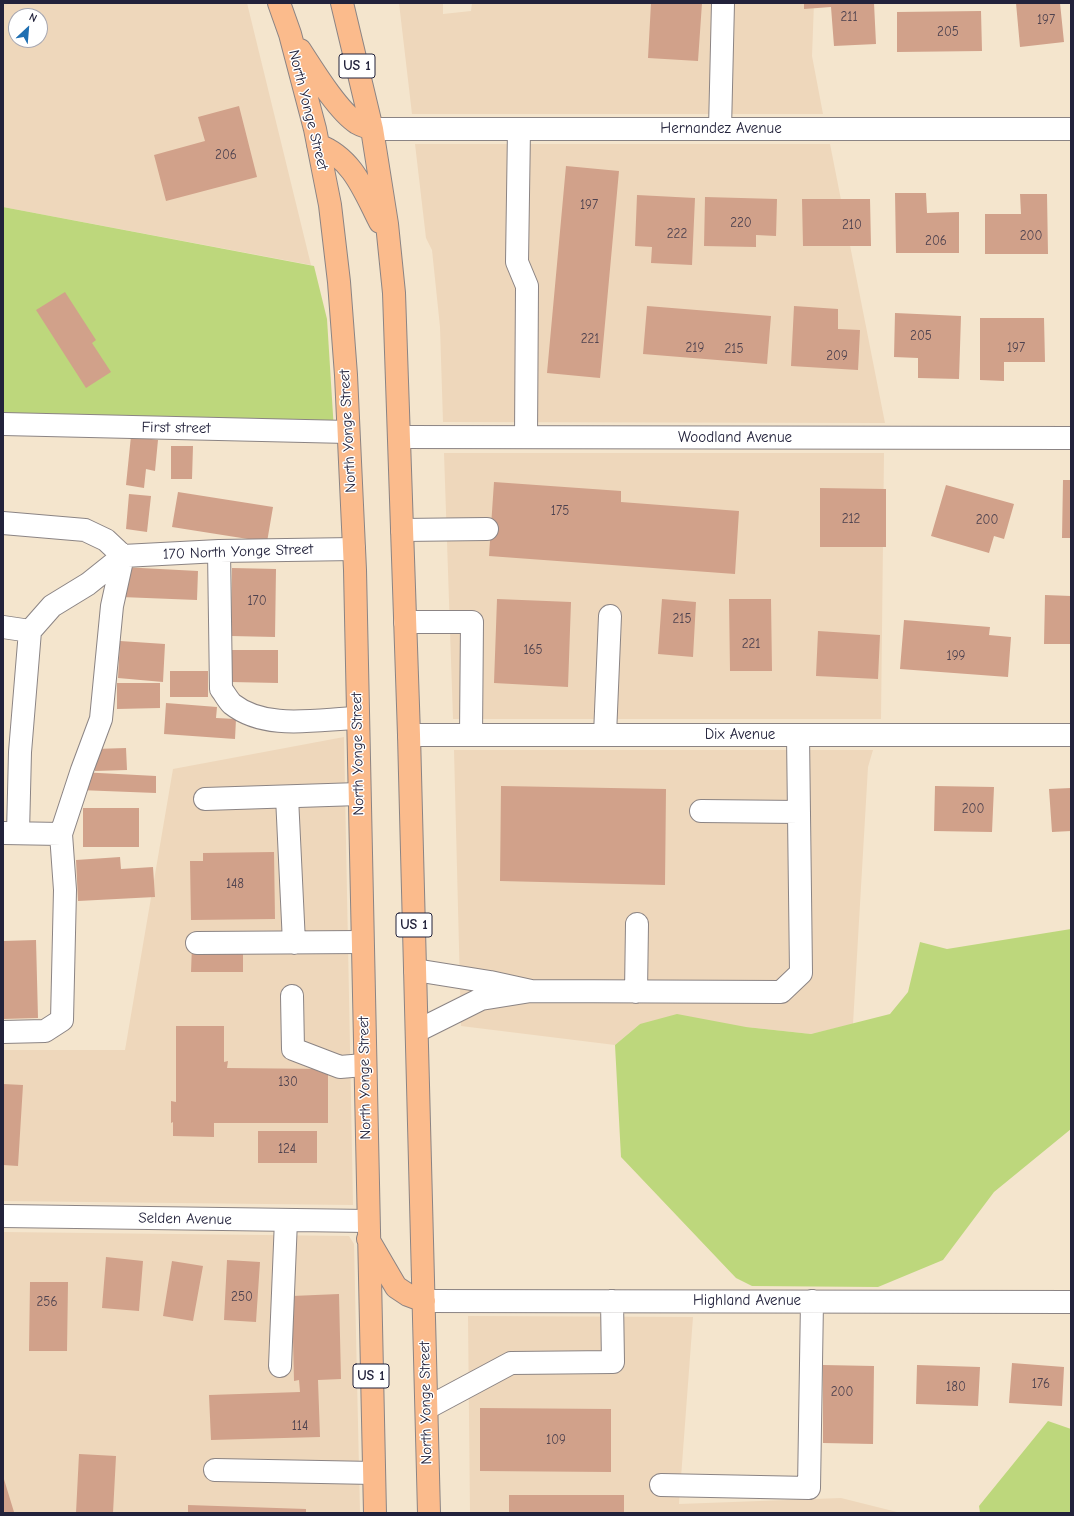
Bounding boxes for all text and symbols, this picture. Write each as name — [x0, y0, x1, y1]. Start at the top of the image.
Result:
north arrow — [8, 8, 48, 48]
house number: 211 — [840, 9, 858, 25]
text: N — [27, 10, 39, 25]
house number: 197 — [1037, 12, 1055, 28]
house number: 205 — [937, 24, 959, 40]
street label: North Yonge Street — [284, 48, 332, 172]
road number: US 1 — [339, 54, 375, 78]
street label: Hernandez Avenue — [660, 120, 782, 138]
house number: 206 — [215, 147, 237, 163]
house number: 197 — [580, 197, 598, 213]
house number: 220 — [730, 215, 752, 231]
house number: 210 — [842, 217, 862, 233]
house number: 222 — [667, 226, 687, 242]
house number: 200 — [1020, 228, 1042, 244]
house number: 206 — [925, 233, 947, 249]
house number: 205 — [910, 328, 932, 344]
house number: 221 — [581, 331, 599, 347]
house number: 219 — [686, 340, 704, 356]
house number: 197 — [1007, 340, 1025, 356]
house number: 215 — [725, 341, 743, 357]
house number: 209 — [826, 348, 848, 364]
street label: North Yonge Street — [336, 369, 360, 493]
street label: First street — [141, 418, 211, 438]
street label: Woodland Avenue — [678, 429, 792, 447]
house number: 175 — [551, 503, 569, 519]
house number: 212 — [842, 511, 860, 527]
house number: 200 — [976, 512, 998, 528]
street label: 170 North Yonge Street — [162, 540, 314, 564]
house number: 170 — [247, 593, 267, 609]
house number: 215 — [673, 611, 691, 627]
house number: 221 — [742, 636, 760, 652]
house number: 165 — [523, 642, 543, 658]
house number: 199 — [947, 648, 965, 664]
street label: North Yonge Street — [348, 692, 368, 816]
street label: Dix Avenue — [705, 726, 775, 744]
house number: 200 — [962, 801, 984, 817]
house number: 148 — [226, 876, 244, 892]
road number: US 1 — [396, 913, 432, 937]
street label: North Yonge Street — [355, 1016, 375, 1140]
house number: 130 — [278, 1074, 298, 1090]
house number: 124 — [278, 1141, 296, 1157]
street label: Selden Avenue — [138, 1209, 232, 1229]
house number: 250 — [231, 1289, 253, 1305]
street label: Highland Avenue — [693, 1292, 801, 1310]
house number: 256 — [37, 1294, 57, 1310]
street label: North Yonge Street — [416, 1341, 436, 1465]
road number: US 1 — [353, 1364, 389, 1388]
house number: 176 — [1032, 1376, 1050, 1392]
house number: 180 — [946, 1379, 966, 1395]
house number: 200 — [831, 1384, 853, 1400]
house number: 114 — [292, 1418, 308, 1434]
house number: 109 — [546, 1432, 566, 1448]

